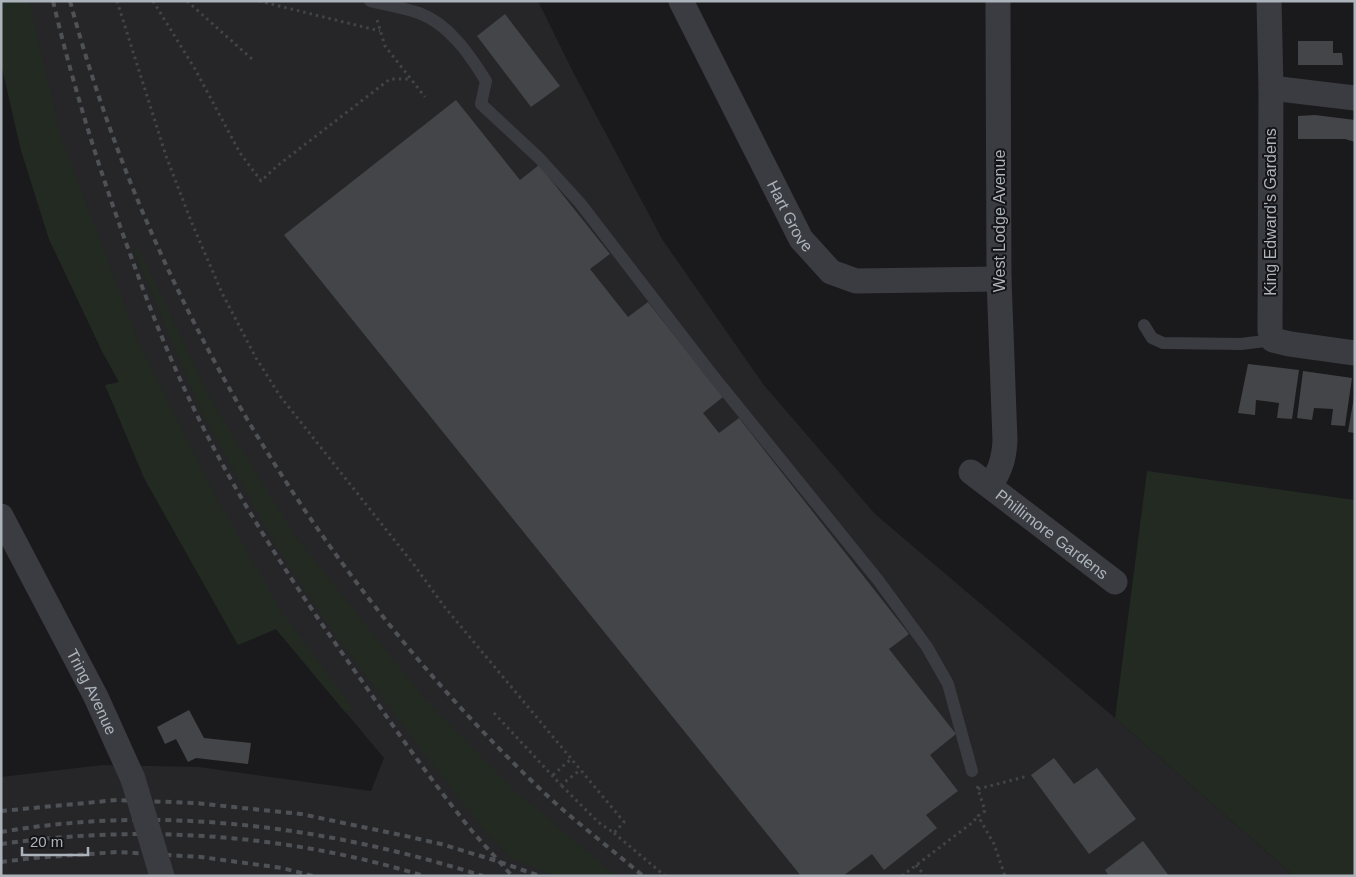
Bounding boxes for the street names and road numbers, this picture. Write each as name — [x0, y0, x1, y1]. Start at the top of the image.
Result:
street label: King Edward's Gardens — [1262, 128, 1279, 296]
street label: West Lodge Avenue — [991, 150, 1008, 292]
street label: Hart Grove — [764, 178, 816, 255]
street label: Phillimore Gardens — [992, 486, 1111, 582]
street label: Tring Avenue — [63, 646, 120, 738]

